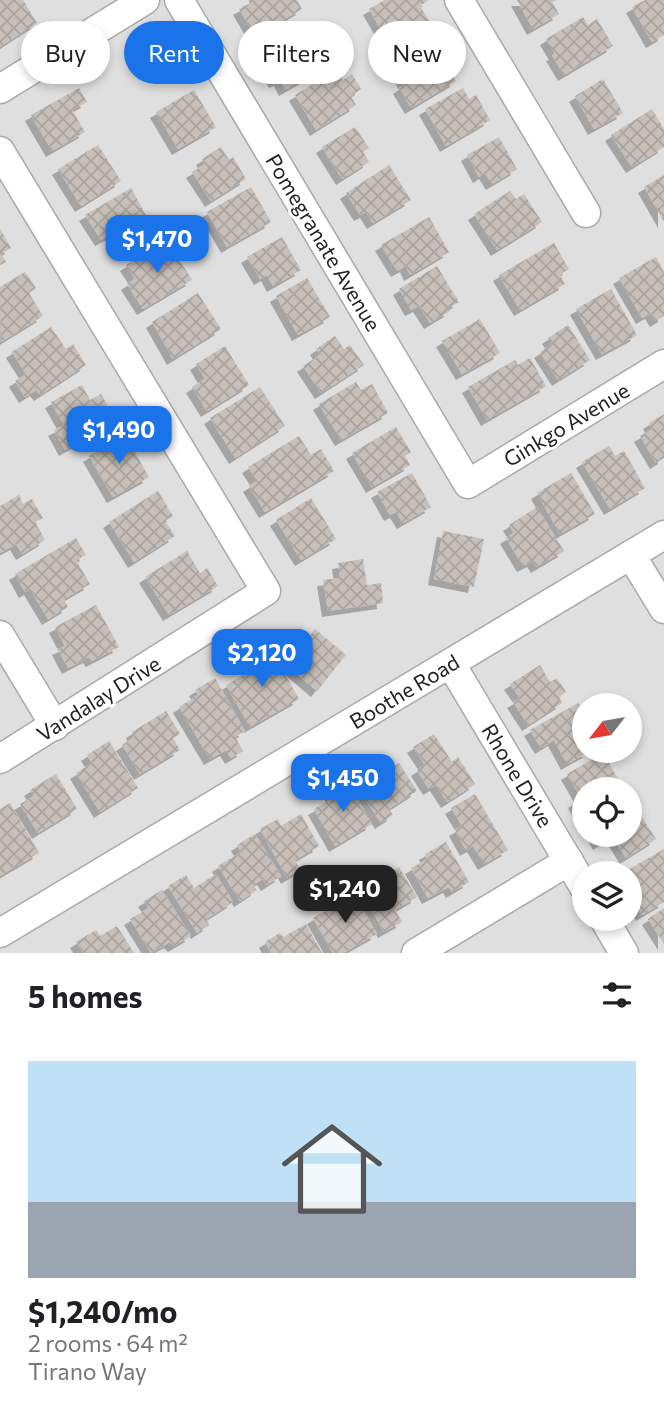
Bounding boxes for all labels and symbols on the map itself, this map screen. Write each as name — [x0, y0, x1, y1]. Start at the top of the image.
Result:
street label: Pomegranate Avenue — [261, 149, 387, 335]
pin: $1,470 — [100, 216, 214, 275]
street label: Ginkgo Avenue — [499, 377, 633, 471]
pin: $1,490 — [62, 406, 176, 466]
pin: $2,120 — [205, 630, 319, 689]
street label: Boothe Road — [345, 649, 463, 733]
street label: Vandalay Drive — [32, 650, 164, 746]
north arrow — [572, 693, 642, 763]
street label: Rhone Drive — [477, 719, 559, 831]
pin: $1,450 — [286, 754, 400, 814]
pin: $1,240 — [288, 866, 402, 925]

